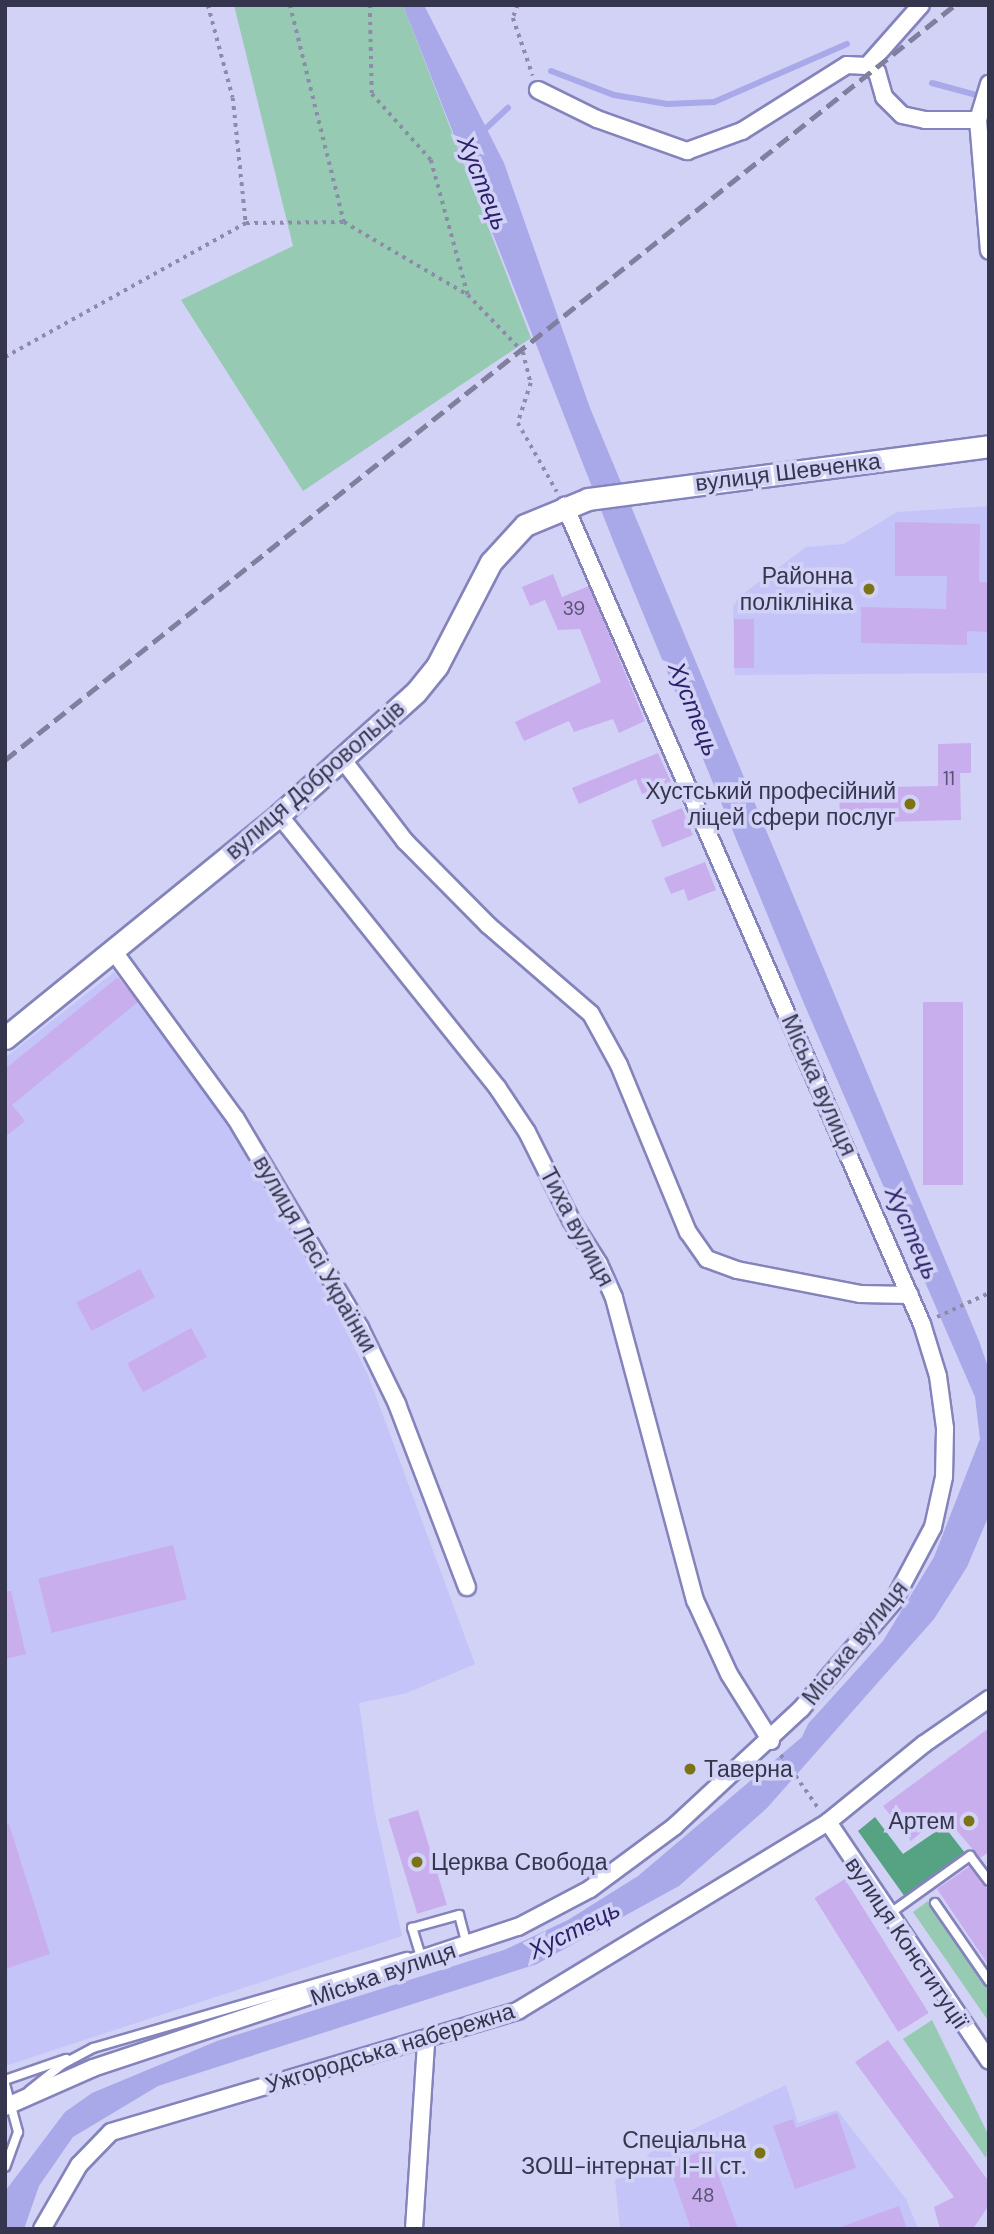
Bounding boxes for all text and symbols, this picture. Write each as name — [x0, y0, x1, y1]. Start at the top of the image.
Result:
water label: Хустець — [451, 132, 515, 234]
street label: вулиця Шевченка — [694, 447, 882, 497]
place label: Районна поліклініка — [740, 562, 853, 616]
marker: Районна поліклініка — [859, 579, 879, 599]
house number: 39 — [563, 598, 585, 620]
water label: Хустець — [662, 658, 726, 760]
street label: вулиця Добровольців — [220, 695, 410, 865]
house number: 11 — [943, 768, 955, 790]
place label: Хустський професійний ліцей сфери послуг — [645, 777, 896, 831]
marker: Хустський професійний ліцей сфери послуг — [902, 796, 918, 812]
street label: Міська вулиця — [776, 1010, 862, 1160]
street label: вулиця Лесі Українки — [247, 1151, 383, 1357]
street label: Тиха вулиця — [534, 1163, 620, 1291]
water label: Хустець — [879, 1182, 945, 1284]
street label: Міська вулиця — [796, 1575, 914, 1711]
place label: Таверна — [704, 1755, 793, 1783]
marker: Таверна — [682, 1761, 698, 1777]
place label: Артем — [888, 1807, 955, 1835]
marker: Артем — [961, 1813, 977, 1829]
place label: Церква Свобода — [431, 1848, 608, 1876]
street label: вулиця Конституції — [839, 1852, 975, 2034]
marker: Церква Свобода — [409, 1854, 425, 1870]
water label: Хустець — [523, 1895, 625, 1965]
street label: Міська вулиця — [307, 1936, 459, 2012]
street label: Ужгородська набережна — [262, 1997, 518, 2099]
place label: Спеціальна ЗОШ-інтернат І-ІІ ст. — [521, 2126, 746, 2180]
marker: Спеціальна ЗОШ-інтернат І-ІІ ст. — [752, 2145, 768, 2161]
house number: 48 — [691, 2185, 715, 2207]

